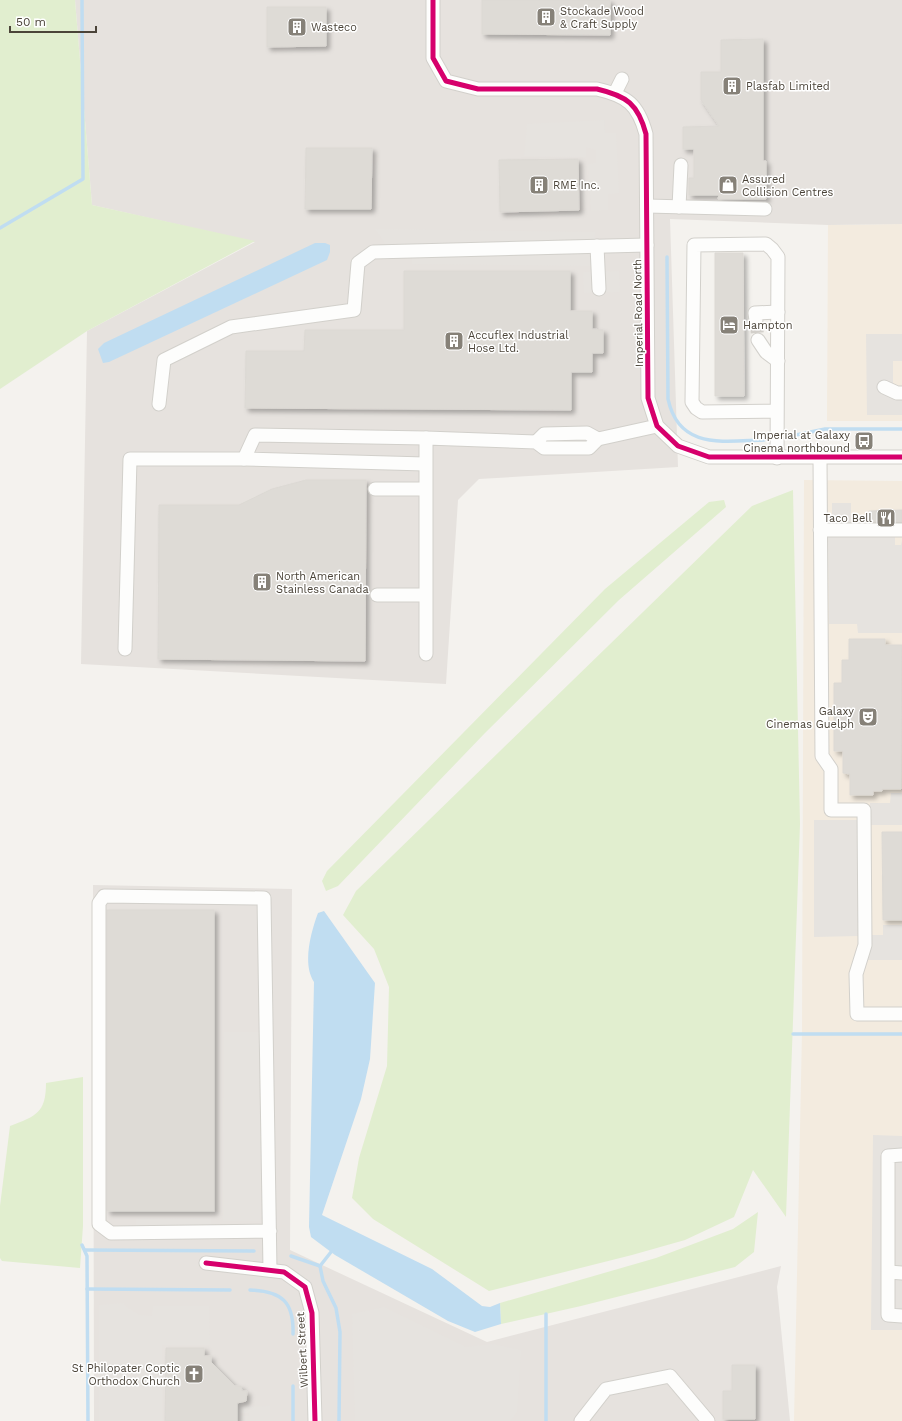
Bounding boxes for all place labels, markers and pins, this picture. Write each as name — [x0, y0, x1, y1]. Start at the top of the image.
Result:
place label: Stockade Wood & Craft Supply — [560, 5, 644, 31]
building icon: Stockade Wood & Craft Supply — [535, 6, 557, 28]
building icon: Wasteco — [286, 16, 308, 38]
place label: Wasteco — [311, 21, 357, 34]
building icon: Plasfab Limited — [721, 75, 743, 97]
place label: Plasfab Limited — [746, 80, 830, 93]
place label: Assured Collision Centres — [742, 173, 834, 199]
building icon: RME Inc. — [528, 174, 550, 196]
shop icon: Assured Collision Centres — [717, 174, 739, 196]
place label: RME Inc. — [553, 179, 600, 192]
hotel icon: Hampton — [718, 314, 740, 336]
place label: Hampton — [743, 319, 793, 332]
place label: Accuflex Industrial Hose Ltd. — [468, 329, 569, 355]
building icon: Accuflex Industrial Hose Ltd. — [443, 330, 465, 352]
place label: Imperial at Galaxy Cinema northbound — [743, 429, 850, 455]
bus stop icon: Imperial at Galaxy Cinema northbound — [853, 430, 875, 452]
restaurant icon: Taco Bell — [875, 507, 897, 529]
place label: Taco Bell — [823, 512, 873, 525]
place label: North American Stainless Canada — [276, 570, 369, 596]
building icon: North American Stainless Canada — [251, 571, 273, 593]
place label: Galaxy Cinemas Guelph — [766, 705, 854, 731]
theatre icon: Galaxy Cinemas Guelph — [857, 706, 879, 728]
place label: St Philopater Coptic Orthodox Church — [72, 1362, 180, 1388]
church icon: St Philopater Coptic Orthodox Church — [183, 1363, 205, 1385]

